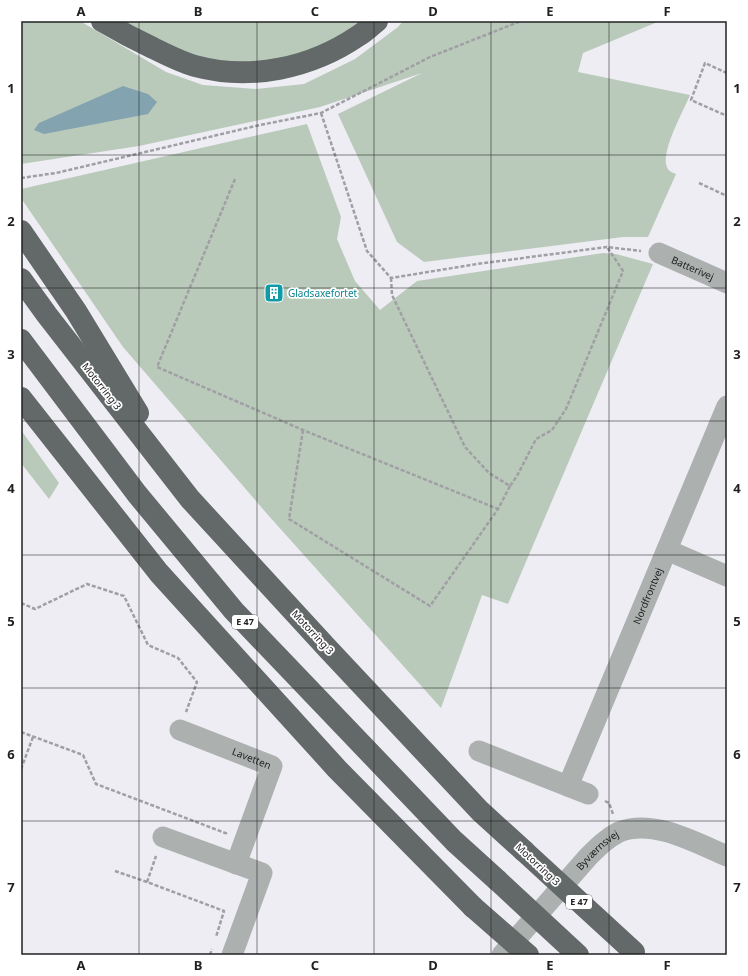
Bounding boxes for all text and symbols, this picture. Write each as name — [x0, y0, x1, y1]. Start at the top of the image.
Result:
text: A — [77, 2, 86, 20]
text: B — [194, 2, 202, 20]
text: C — [311, 2, 319, 20]
text: D — [428, 2, 438, 20]
text: E — [546, 2, 554, 20]
text: F — [663, 2, 671, 20]
text: 1 — [7, 79, 15, 97]
text: 1 — [733, 79, 741, 97]
text: 2 — [7, 212, 15, 230]
text: 2 — [733, 212, 741, 230]
street label: Batterivej — [669, 252, 716, 283]
building icon: Gladsaxefortet — [263, 282, 285, 304]
place label: Gladsaxefortet — [288, 286, 358, 300]
text: 3 — [7, 345, 15, 363]
text: 3 — [733, 345, 741, 363]
street label: Motorring 3 — [79, 360, 125, 413]
text: 4 — [7, 479, 15, 497]
text: 4 — [733, 479, 741, 497]
street label: Nordfrontvej — [629, 565, 666, 627]
street label: Motorring 3 — [289, 607, 337, 658]
text: 5 — [7, 612, 15, 630]
text: 5 — [733, 612, 741, 630]
road number: E 47 — [232, 615, 258, 629]
street label: Lavetten — [230, 744, 273, 772]
text: 6 — [7, 745, 15, 763]
text: 6 — [733, 745, 741, 763]
street label: Byværnsvej — [573, 827, 621, 873]
street label: Motorring 3 — [513, 840, 564, 888]
text: 7 — [7, 878, 15, 896]
text: 7 — [733, 878, 741, 896]
road number: E 47 — [566, 895, 592, 909]
text: A — [77, 956, 86, 974]
text: B — [194, 956, 202, 974]
text: C — [311, 956, 319, 974]
text: D — [428, 956, 438, 974]
text: E — [546, 956, 554, 974]
text: F — [663, 956, 671, 974]

